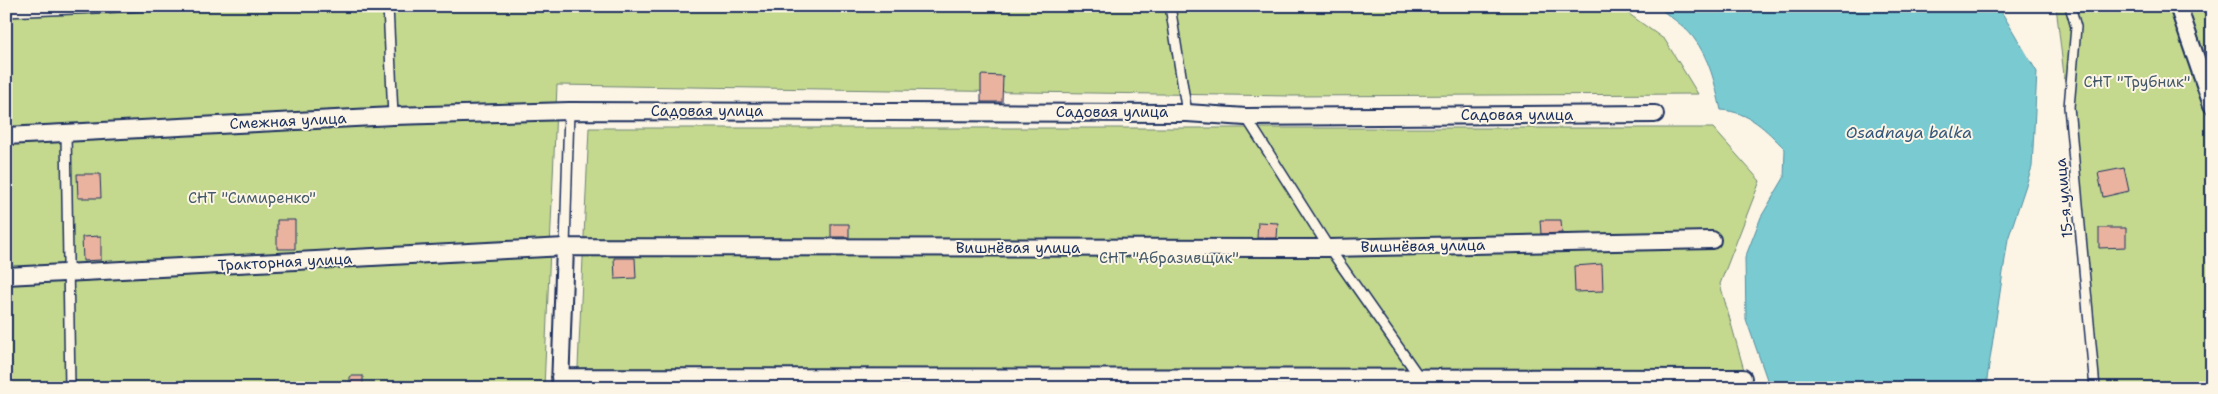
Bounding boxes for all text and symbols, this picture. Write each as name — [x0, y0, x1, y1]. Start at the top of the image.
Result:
park label: СНТ "Трубник" — [2084, 72, 2190, 92]
street label: Садовая улица — [651, 101, 764, 121]
street label: Садовая улица — [1056, 102, 1169, 122]
street label: Садовая улица — [1461, 105, 1574, 125]
street label: Смежная улица — [229, 108, 348, 134]
water label: Osadnaya balka — [1846, 122, 1972, 143]
street label: 15-я улица — [2050, 157, 2077, 239]
park label: СНТ "Симиренко" — [188, 188, 316, 208]
street label: Вишнёвая улица — [1360, 235, 1486, 257]
street label: Вишнёвая улица — [956, 238, 1081, 258]
street label: Тракторная улица — [217, 248, 354, 276]
park label: СНТ "Абразивщик" — [1099, 248, 1239, 268]

